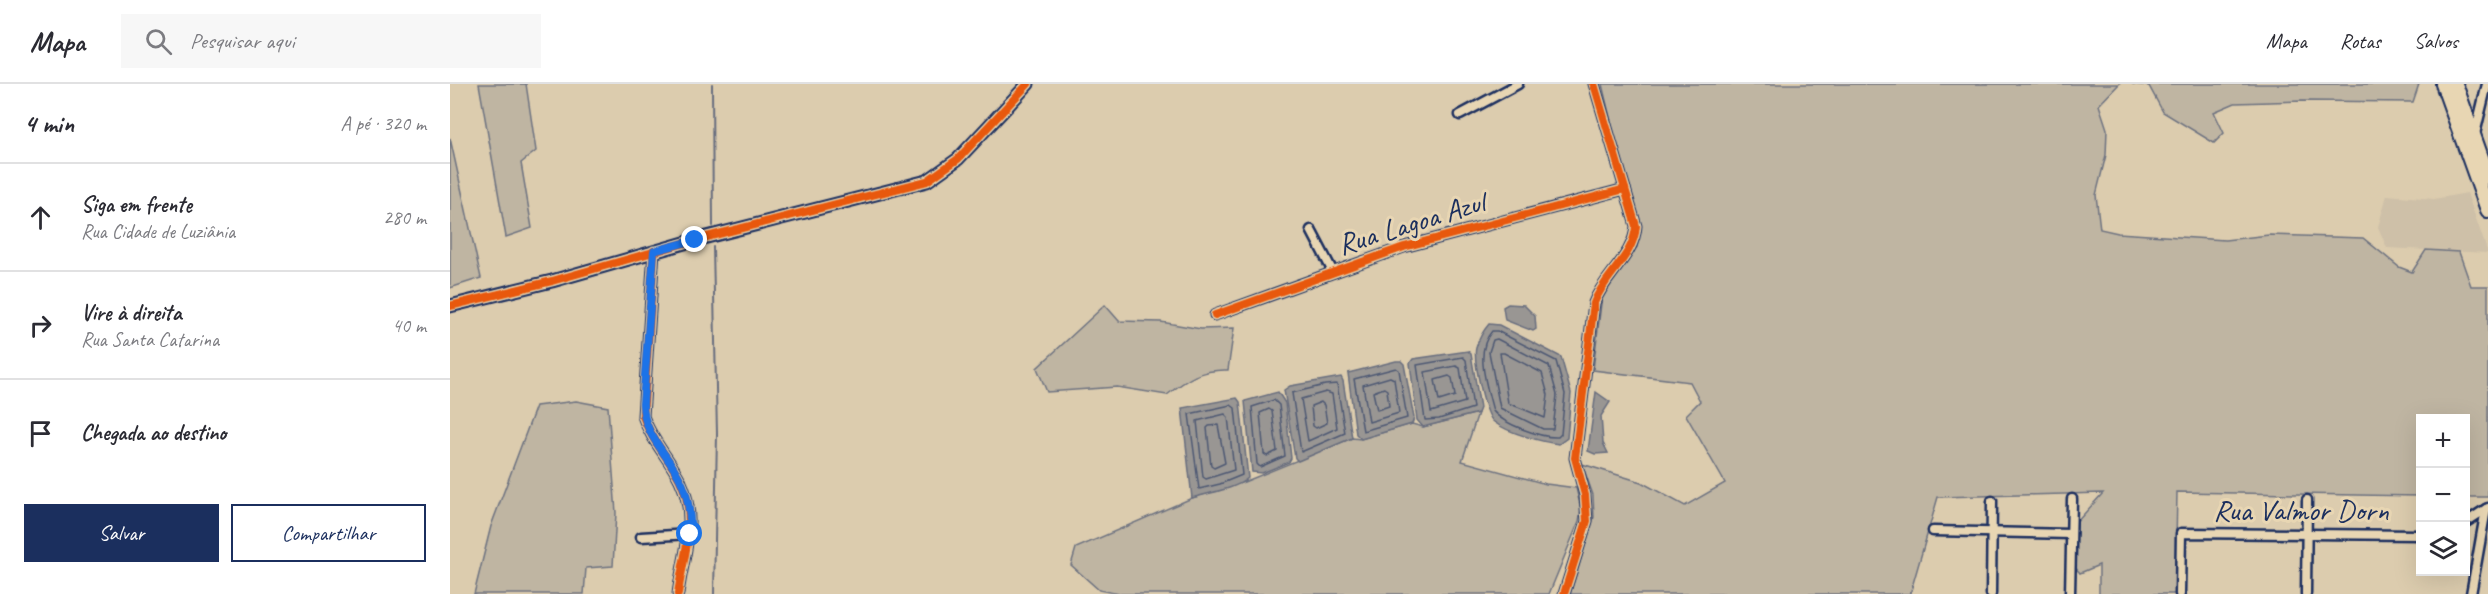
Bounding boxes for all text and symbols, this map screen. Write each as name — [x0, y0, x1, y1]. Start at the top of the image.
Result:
search box — [121, 14, 541, 68]
text: Mapa — [30, 24, 85, 59]
icon: search — [142, 25, 175, 58]
text: Pesquisar aqui — [190, 27, 295, 55]
text: Mapa — [2266, 28, 2307, 54]
text: Rotas — [2340, 28, 2381, 54]
text: Salvos — [2414, 28, 2458, 54]
text: 4 min — [24, 107, 74, 140]
text: A pé · 320 m — [341, 111, 426, 136]
street label: Rua Lagoa Azul — [1333, 181, 1494, 263]
text: Siga em frente — [81, 191, 192, 219]
icon: ahead — [24, 201, 57, 234]
text: 280 m — [383, 205, 426, 230]
text: Rua Cidade de Luziânia — [81, 219, 235, 244]
route end — [681, 226, 707, 252]
text: Vire à direita — [81, 299, 181, 327]
icon: right — [24, 309, 57, 342]
text: 40 m — [392, 313, 426, 338]
text: Rua Santa Catarina — [81, 327, 219, 352]
map controls — [2416, 414, 2470, 576]
button: + — [2416, 414, 2470, 468]
icon: arrive — [24, 417, 57, 450]
text: Chegada ao destino — [81, 419, 226, 447]
button: − — [2416, 468, 2470, 522]
street label: Rua Valmor Dorn — [2213, 491, 2389, 529]
button: Salvar — [24, 504, 219, 562]
button: Compartilhar — [231, 504, 426, 562]
route start — [676, 520, 702, 546]
button: layers — [2416, 522, 2470, 576]

